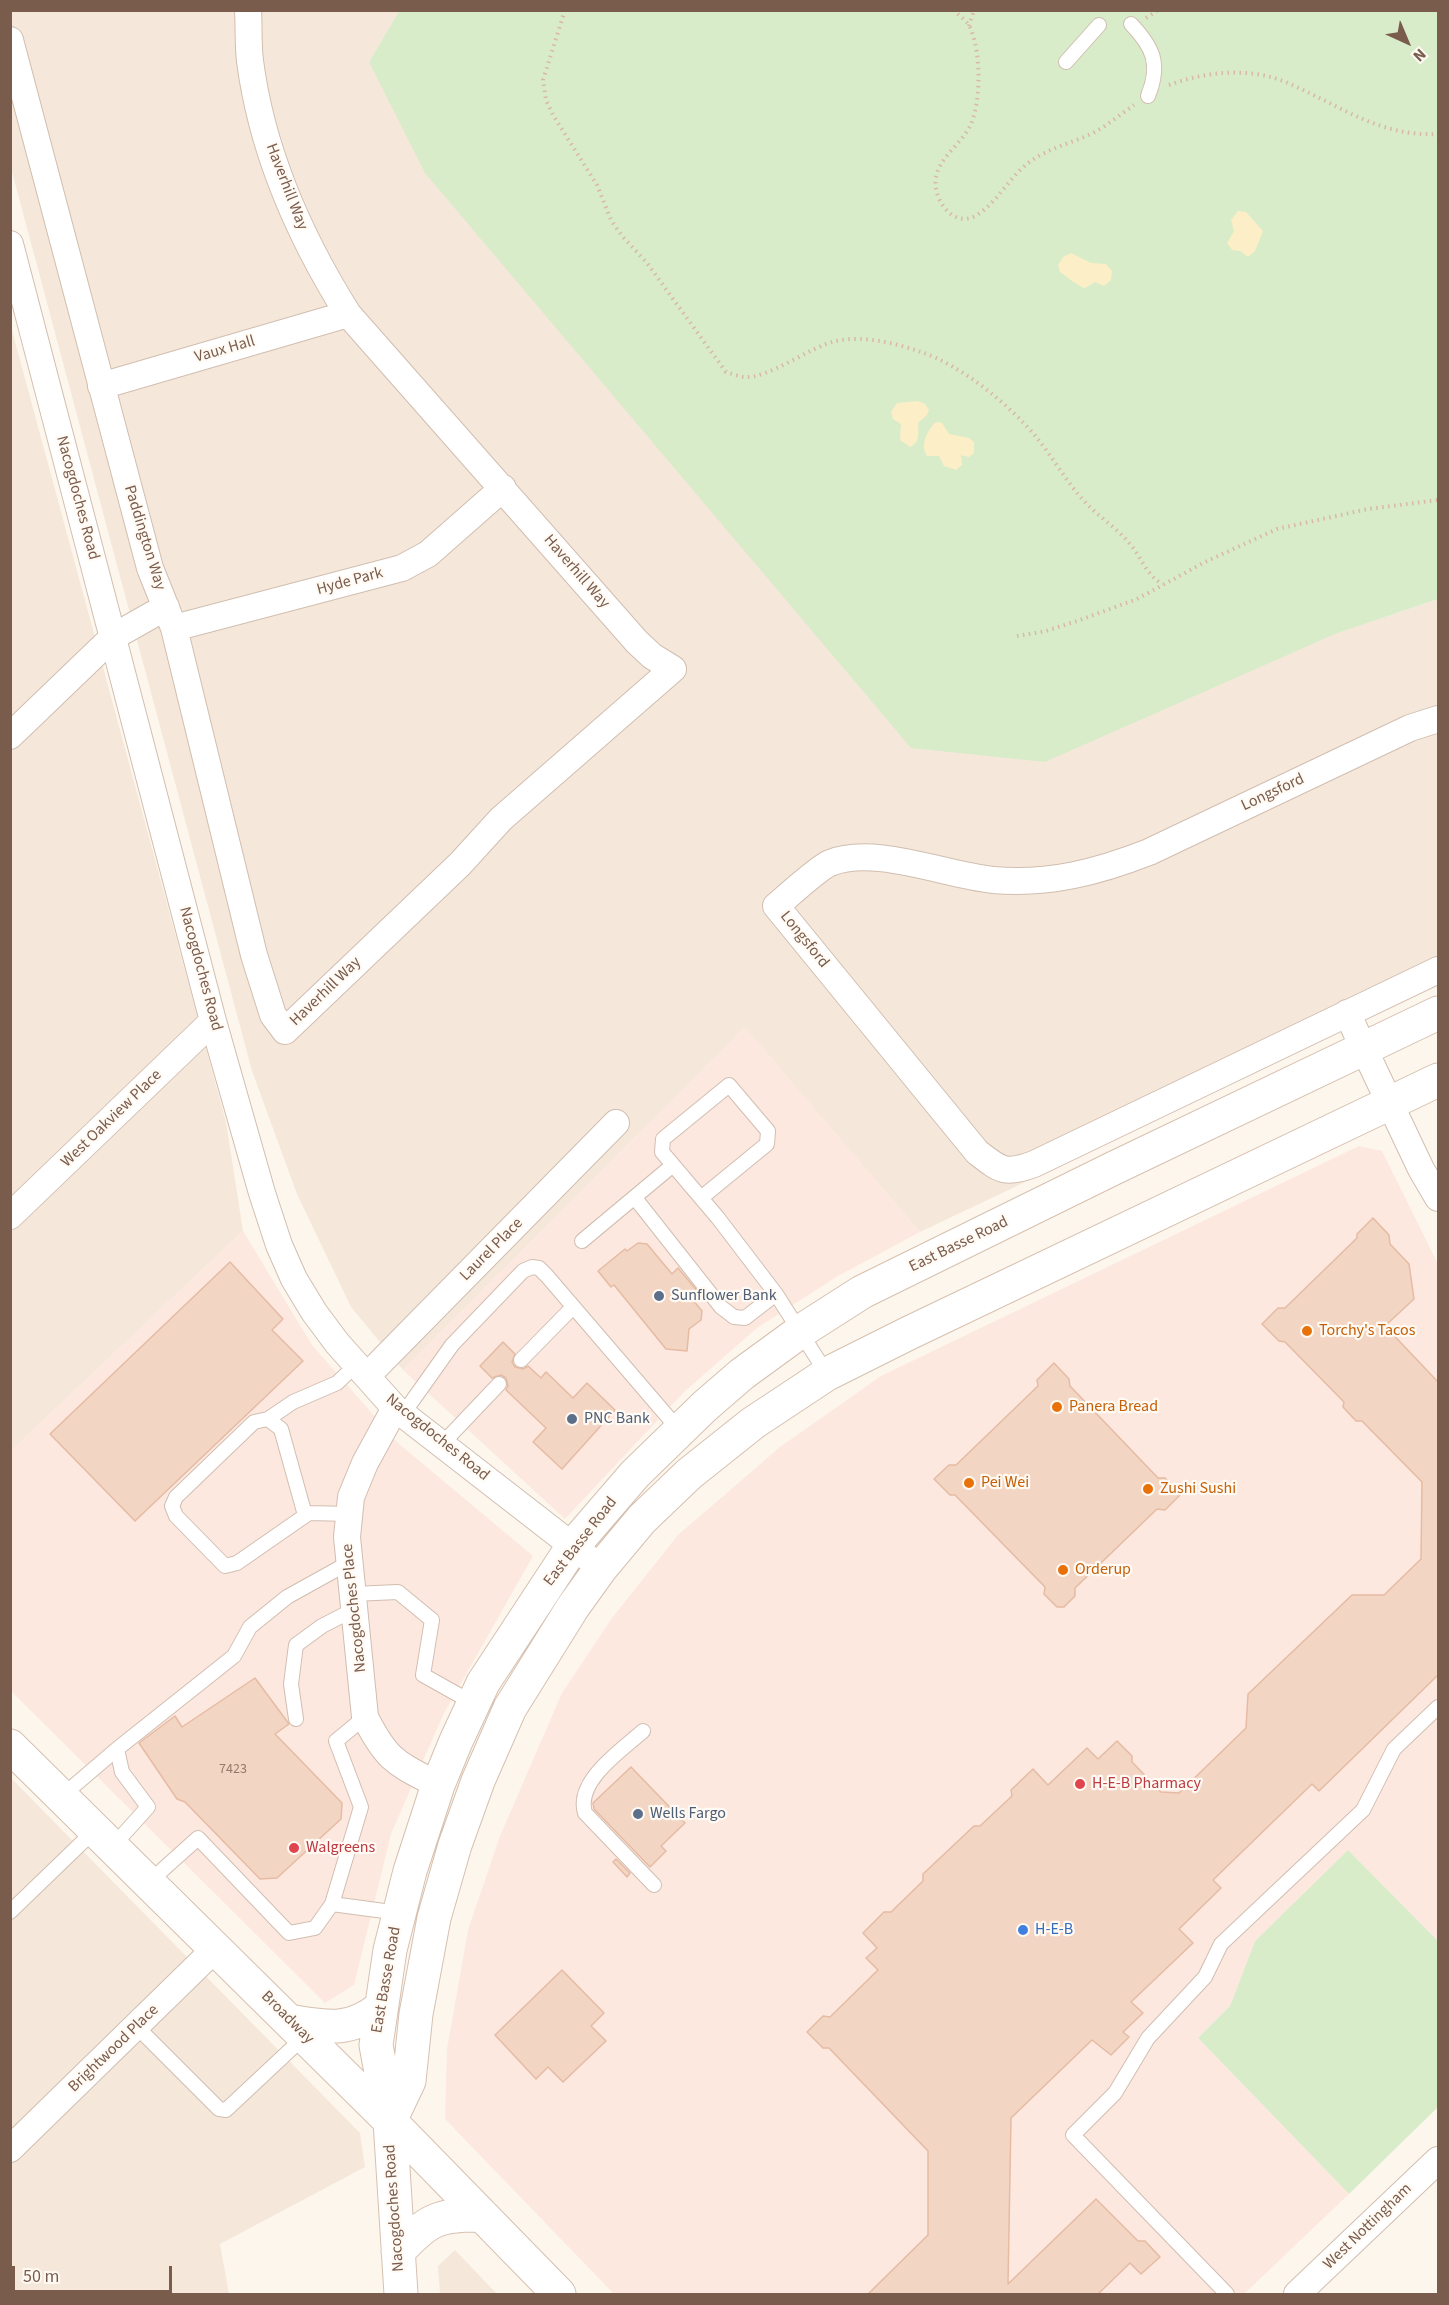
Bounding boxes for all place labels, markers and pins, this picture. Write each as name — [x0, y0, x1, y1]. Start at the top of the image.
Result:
place label: Sunflower Bank — [671, 1286, 777, 1306]
marker: Sunflower Bank — [652, 1289, 666, 1303]
place label: Torchy's Tacos — [1319, 1321, 1415, 1341]
marker: Torchy's Tacos — [1300, 1324, 1314, 1338]
place label: Panera Bread — [1069, 1397, 1158, 1417]
marker: Panera Bread — [1050, 1400, 1064, 1414]
place label: PNC Bank — [584, 1409, 650, 1429]
marker: PNC Bank — [565, 1412, 579, 1426]
place label: Pei Wei — [981, 1473, 1029, 1493]
marker: Pei Wei — [962, 1476, 976, 1490]
place label: Zushi Sushi — [1160, 1479, 1236, 1499]
marker: Zushi Sushi — [1141, 1482, 1155, 1496]
place label: Orderup — [1075, 1560, 1131, 1580]
marker: Orderup — [1056, 1563, 1070, 1577]
place label: H-E-B Pharmacy — [1092, 1774, 1201, 1794]
marker: H-E-B Pharmacy — [1073, 1777, 1087, 1791]
place label: Wells Fargo — [650, 1804, 726, 1824]
marker: Wells Fargo — [631, 1807, 645, 1821]
place label: Walgreens — [306, 1838, 375, 1858]
marker: Walgreens — [287, 1841, 301, 1855]
place label: H-E-B — [1035, 1920, 1073, 1940]
marker: H-E-B — [1016, 1923, 1030, 1937]

